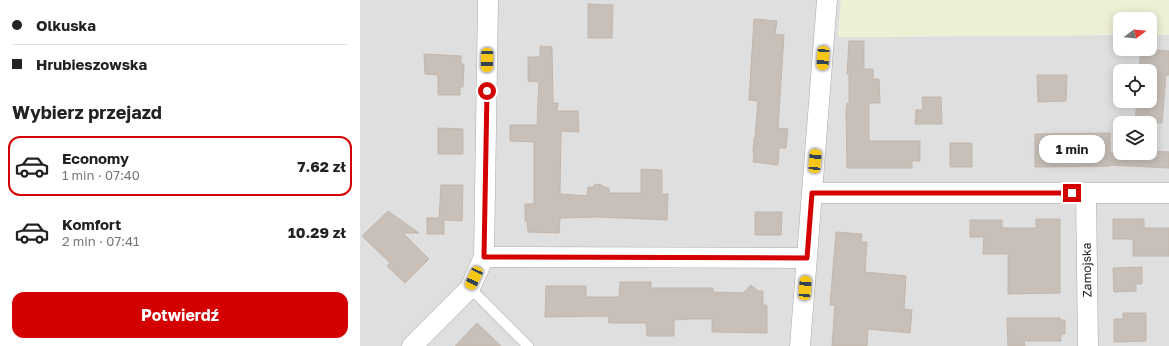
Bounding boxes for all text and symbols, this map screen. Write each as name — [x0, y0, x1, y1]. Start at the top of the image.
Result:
north arrow — [1113, 12, 1157, 56]
map controls — [1113, 12, 1157, 160]
text: Olkuska — [36, 16, 96, 34]
car — [816, 46, 830, 70]
car — [481, 48, 493, 72]
text: Hrubieszowska — [36, 55, 147, 73]
button: locate — [1113, 64, 1157, 108]
route start — [478, 82, 496, 100]
text: Wybierz przejazd — [12, 101, 162, 123]
button: layers — [1113, 116, 1157, 160]
callout: 1 min — [1039, 135, 1105, 163]
text: 1 min — [1056, 141, 1088, 157]
icon: car — [14, 148, 50, 184]
text: Economy — [62, 149, 129, 167]
car — [808, 149, 822, 173]
text: 7.62 zł — [297, 157, 346, 175]
text: 1 min · 07:40 — [62, 167, 140, 183]
route end — [1063, 184, 1081, 202]
icon: car — [14, 214, 50, 250]
text: Komfort — [62, 215, 121, 233]
text: 10.29 zł — [288, 223, 346, 241]
text: 2 min · 07:41 — [62, 233, 139, 249]
street label: Zamojska — [1079, 242, 1094, 298]
car — [463, 265, 485, 291]
car — [798, 276, 812, 300]
button: Potwierdź — [12, 292, 348, 338]

